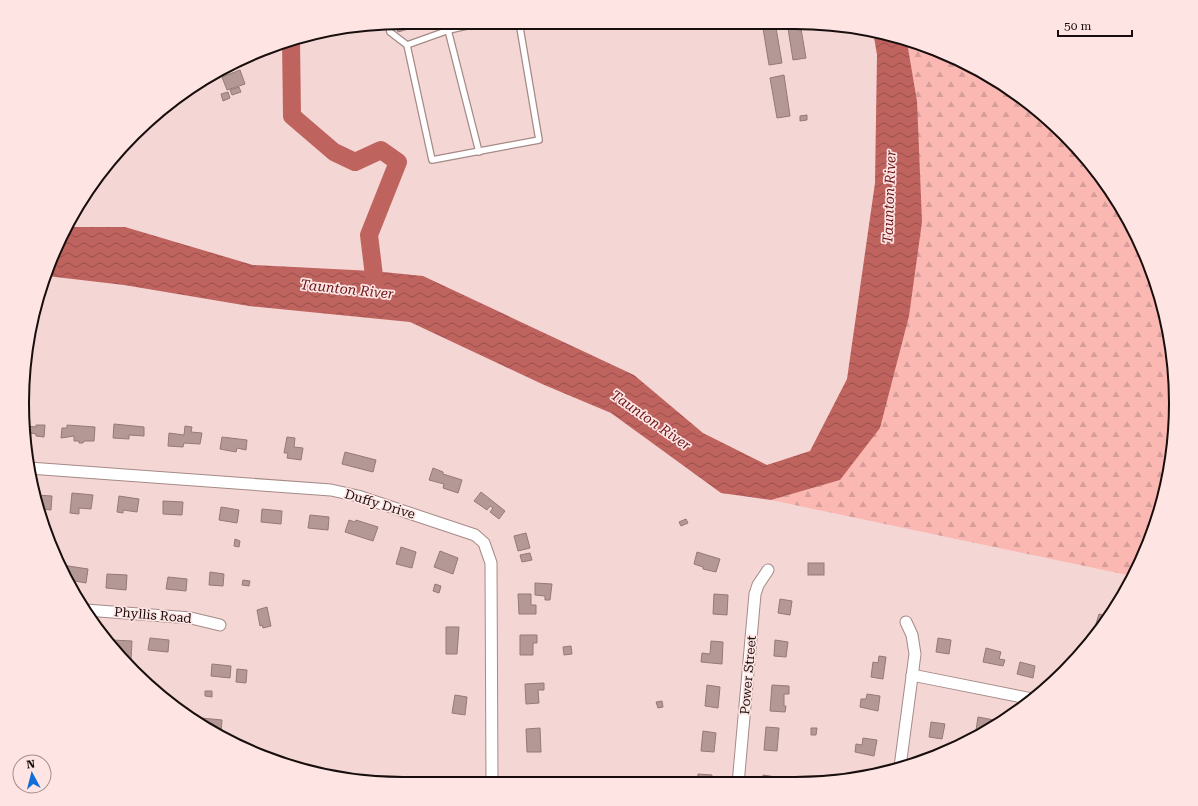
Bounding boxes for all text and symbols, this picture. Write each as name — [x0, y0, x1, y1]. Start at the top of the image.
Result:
scale bar — [1058, 12, 1132, 38]
text: 50 m — [1064, 19, 1091, 33]
water label: Taunton River — [879, 150, 899, 244]
water label: Taunton River — [300, 276, 395, 302]
water label: Taunton River — [608, 387, 694, 454]
street label: Duffy Drive — [343, 486, 417, 522]
street label: Phyllis Road — [114, 604, 193, 626]
street label: Power Street — [737, 635, 759, 715]
north arrow — [12, 754, 52, 794]
text: N — [26, 758, 36, 772]

